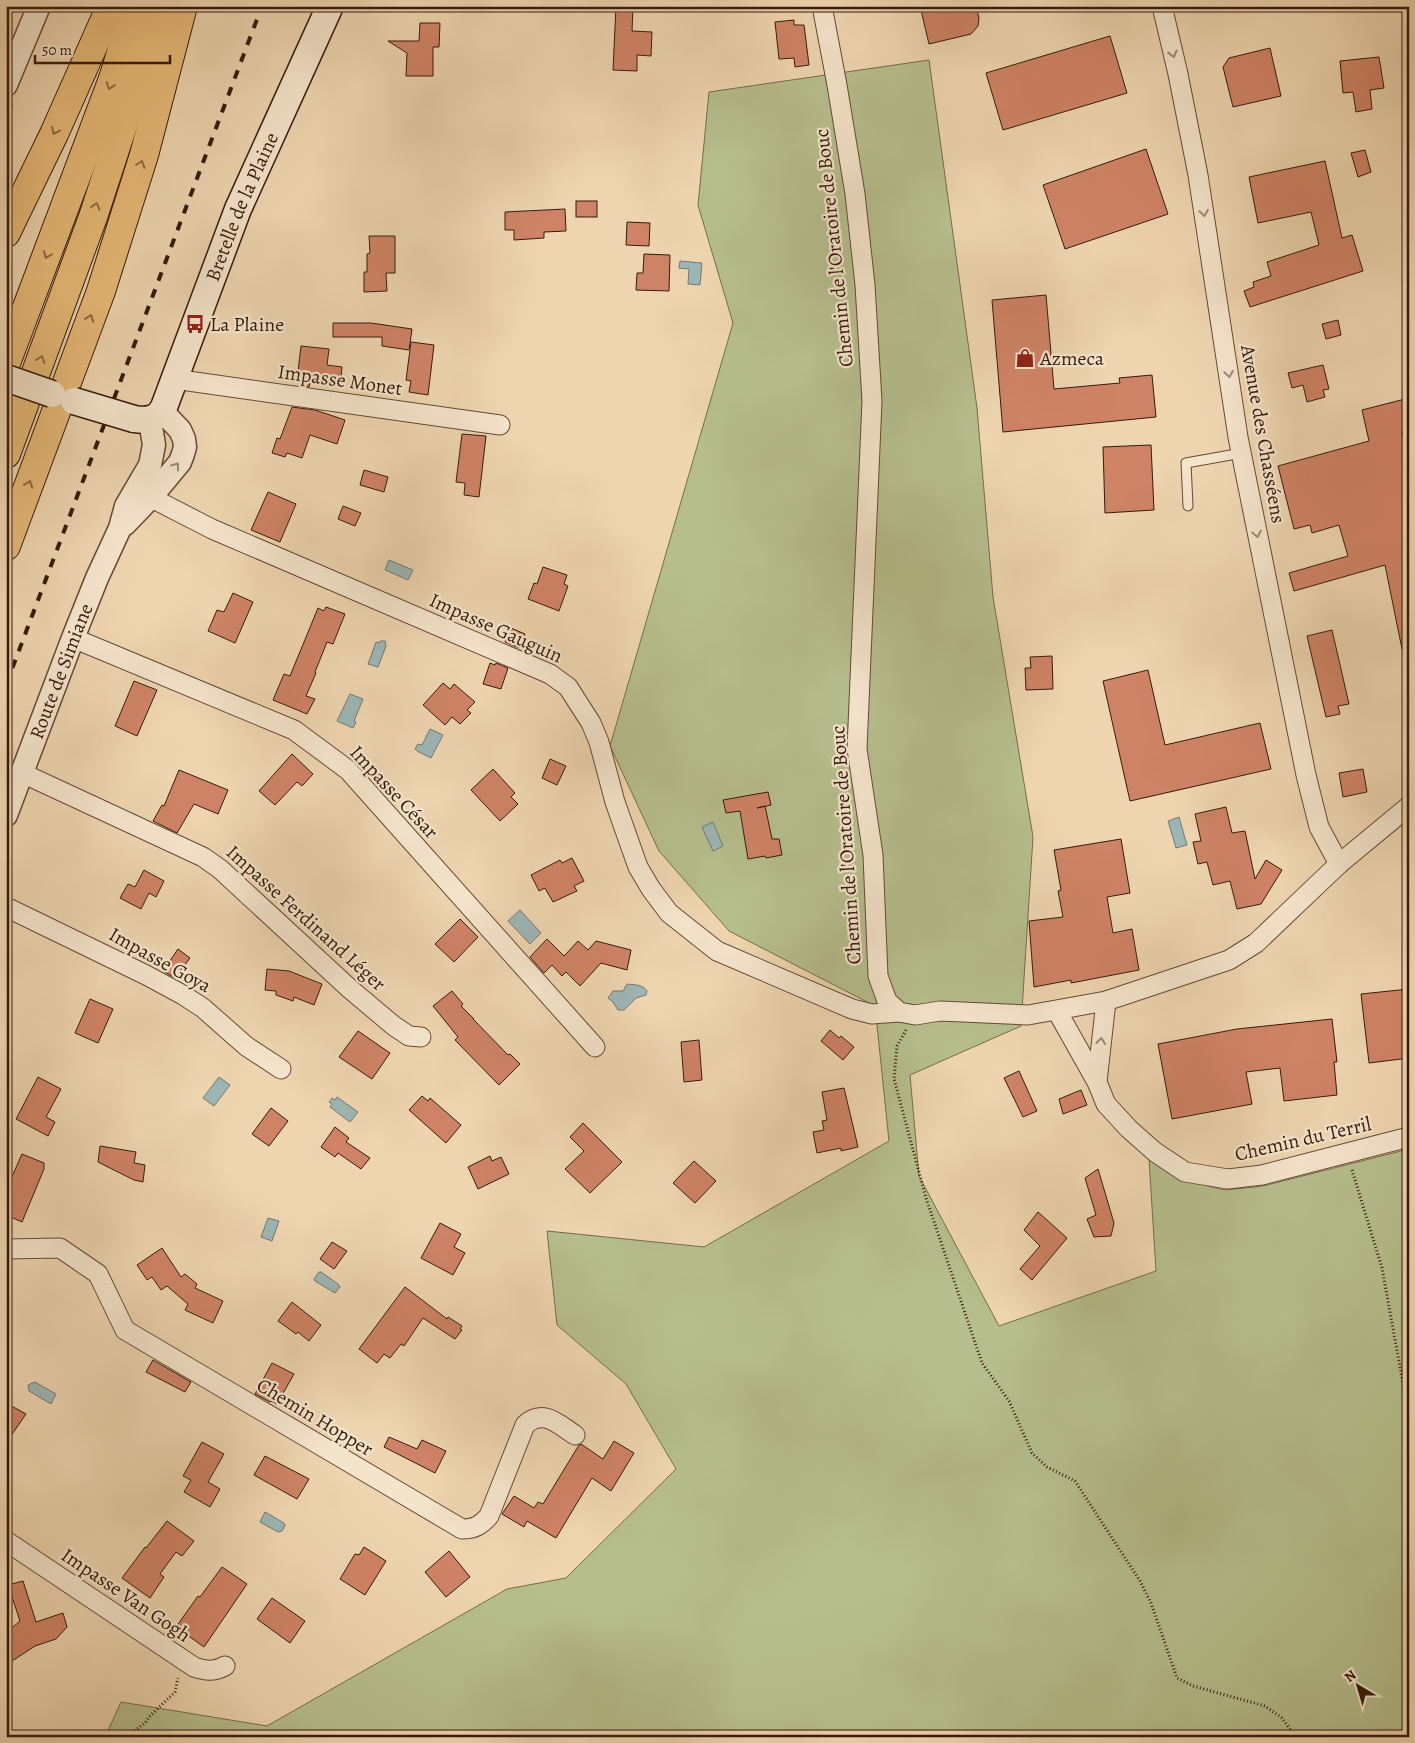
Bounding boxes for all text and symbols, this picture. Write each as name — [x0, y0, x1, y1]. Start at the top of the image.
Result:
scale bar — [35, 32, 170, 64]
text: 50 m — [42, 40, 72, 60]
one-way arrow — [1167, 49, 1178, 58]
one-way arrow — [106, 81, 116, 90]
one-way arrow — [51, 126, 62, 135]
street label: Bretelle de la Plaine — [199, 128, 285, 285]
street label: Chemin de l'Oratoire de Bouc — [808, 128, 860, 368]
one-way arrow — [135, 160, 145, 169]
one-way arrow — [90, 202, 100, 211]
one-way arrow — [1199, 209, 1209, 217]
one-way arrow — [43, 250, 53, 258]
place label: La Plaine — [210, 311, 284, 338]
bus stop icon: La Plaine — [184, 313, 206, 335]
one-way arrow — [84, 315, 94, 323]
street label: Avenue des Chasséens — [1234, 342, 1292, 525]
place label: Azmeca — [1039, 345, 1105, 372]
shop icon: Azmeca — [1014, 347, 1036, 369]
one-way arrow — [35, 355, 45, 364]
street label: Impasse Monet — [276, 358, 404, 402]
one-way arrow — [1223, 369, 1233, 378]
one-way arrow — [170, 462, 179, 472]
one-way arrow — [23, 480, 33, 488]
one-way arrow — [1251, 529, 1262, 538]
street label: Impasse Gauguin — [425, 587, 567, 669]
street label: Route de Simiane — [23, 599, 99, 743]
street label: Chemin de l'Oratoire de Bouc — [824, 725, 868, 965]
street label: Impasse César — [344, 739, 445, 845]
street label: Impasse Ferdinand Léger — [220, 839, 392, 997]
street label: Impasse Goya — [104, 921, 217, 1000]
one-way arrow — [1095, 1037, 1106, 1045]
street label: Chemin du Terril — [1232, 1110, 1374, 1168]
street label: Chemin Hopper — [252, 1372, 379, 1463]
street label: Impasse Van Gogh — [56, 1542, 196, 1649]
north arrow — [1332, 1660, 1382, 1710]
text: N — [1340, 1666, 1360, 1687]

